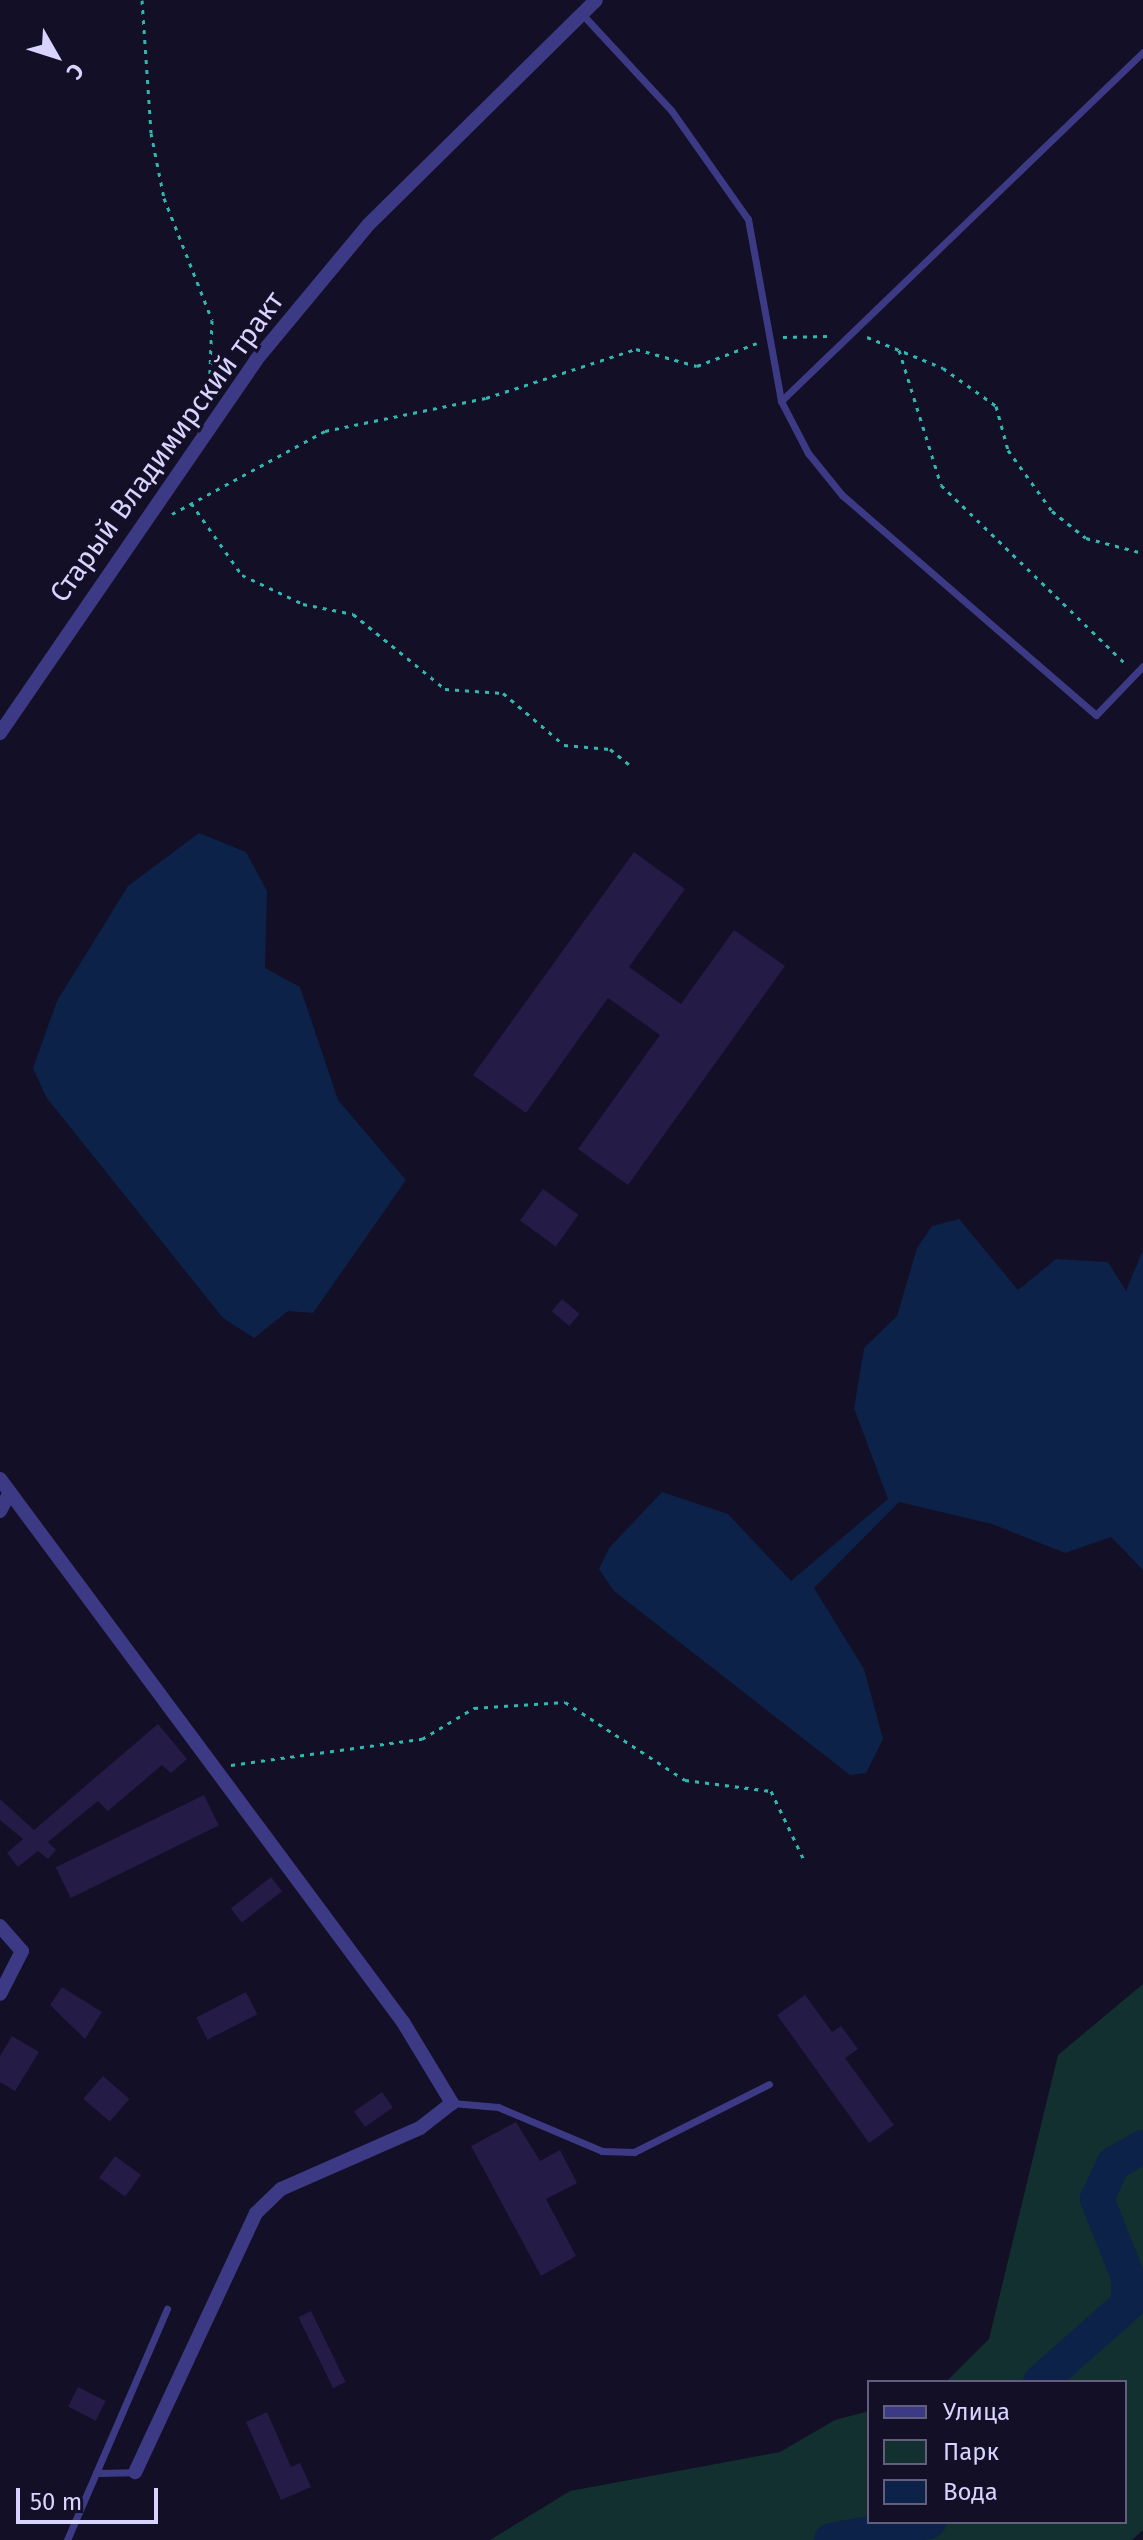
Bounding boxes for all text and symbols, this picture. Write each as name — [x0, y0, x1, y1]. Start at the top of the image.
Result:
north arrow — [16, 16, 96, 96]
text: С — [61, 58, 90, 85]
street label: Старый Владимирский тракт — [43, 285, 291, 609]
legend — [867, 2380, 1127, 2524]
text: Улица — [943, 2398, 1010, 2426]
text: Парк — [943, 2438, 999, 2466]
scale bar — [20, 2472, 162, 2522]
text: Вода — [943, 2478, 998, 2506]
text: 50 m — [30, 2488, 82, 2516]

